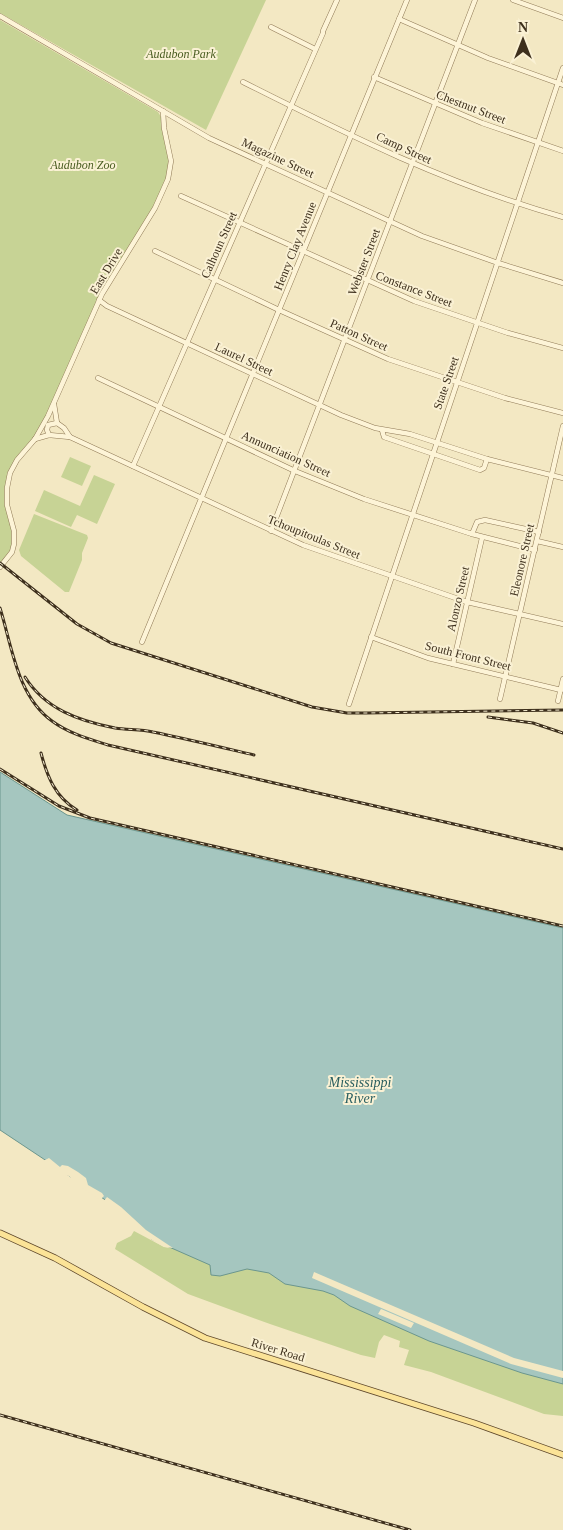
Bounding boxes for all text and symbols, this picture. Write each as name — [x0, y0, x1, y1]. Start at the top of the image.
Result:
north arrow — [498, 15, 548, 65]
text: N — [518, 20, 528, 35]
park label: Audubon Park — [145, 47, 217, 61]
street label: Chestnut Street — [434, 87, 509, 127]
street label: Camp Street — [374, 129, 435, 167]
street label: Magazine Street — [240, 135, 317, 181]
park label: Audubon Zoo — [49, 158, 116, 172]
street label: Henry Clay Avenue — [271, 200, 319, 292]
street label: Calhoun Street — [198, 209, 240, 281]
street label: Webster Street — [345, 226, 383, 297]
street label: East Drive — [87, 246, 125, 296]
street label: Constance Street — [374, 268, 455, 310]
street label: Patton Street — [328, 316, 391, 354]
street label: Laurel Street — [213, 339, 276, 379]
street label: State Street — [430, 354, 462, 411]
street label: Annunciation Street — [239, 428, 333, 480]
street label: Tchoupitoulas Street — [266, 512, 363, 562]
street label: Eleonore Street — [507, 522, 537, 598]
street label: Alonzo Street — [444, 564, 472, 633]
street label: South Front Street — [424, 639, 513, 674]
water label: Mississippi River — [327, 1075, 392, 1106]
street label: River Road — [250, 1335, 306, 1365]

